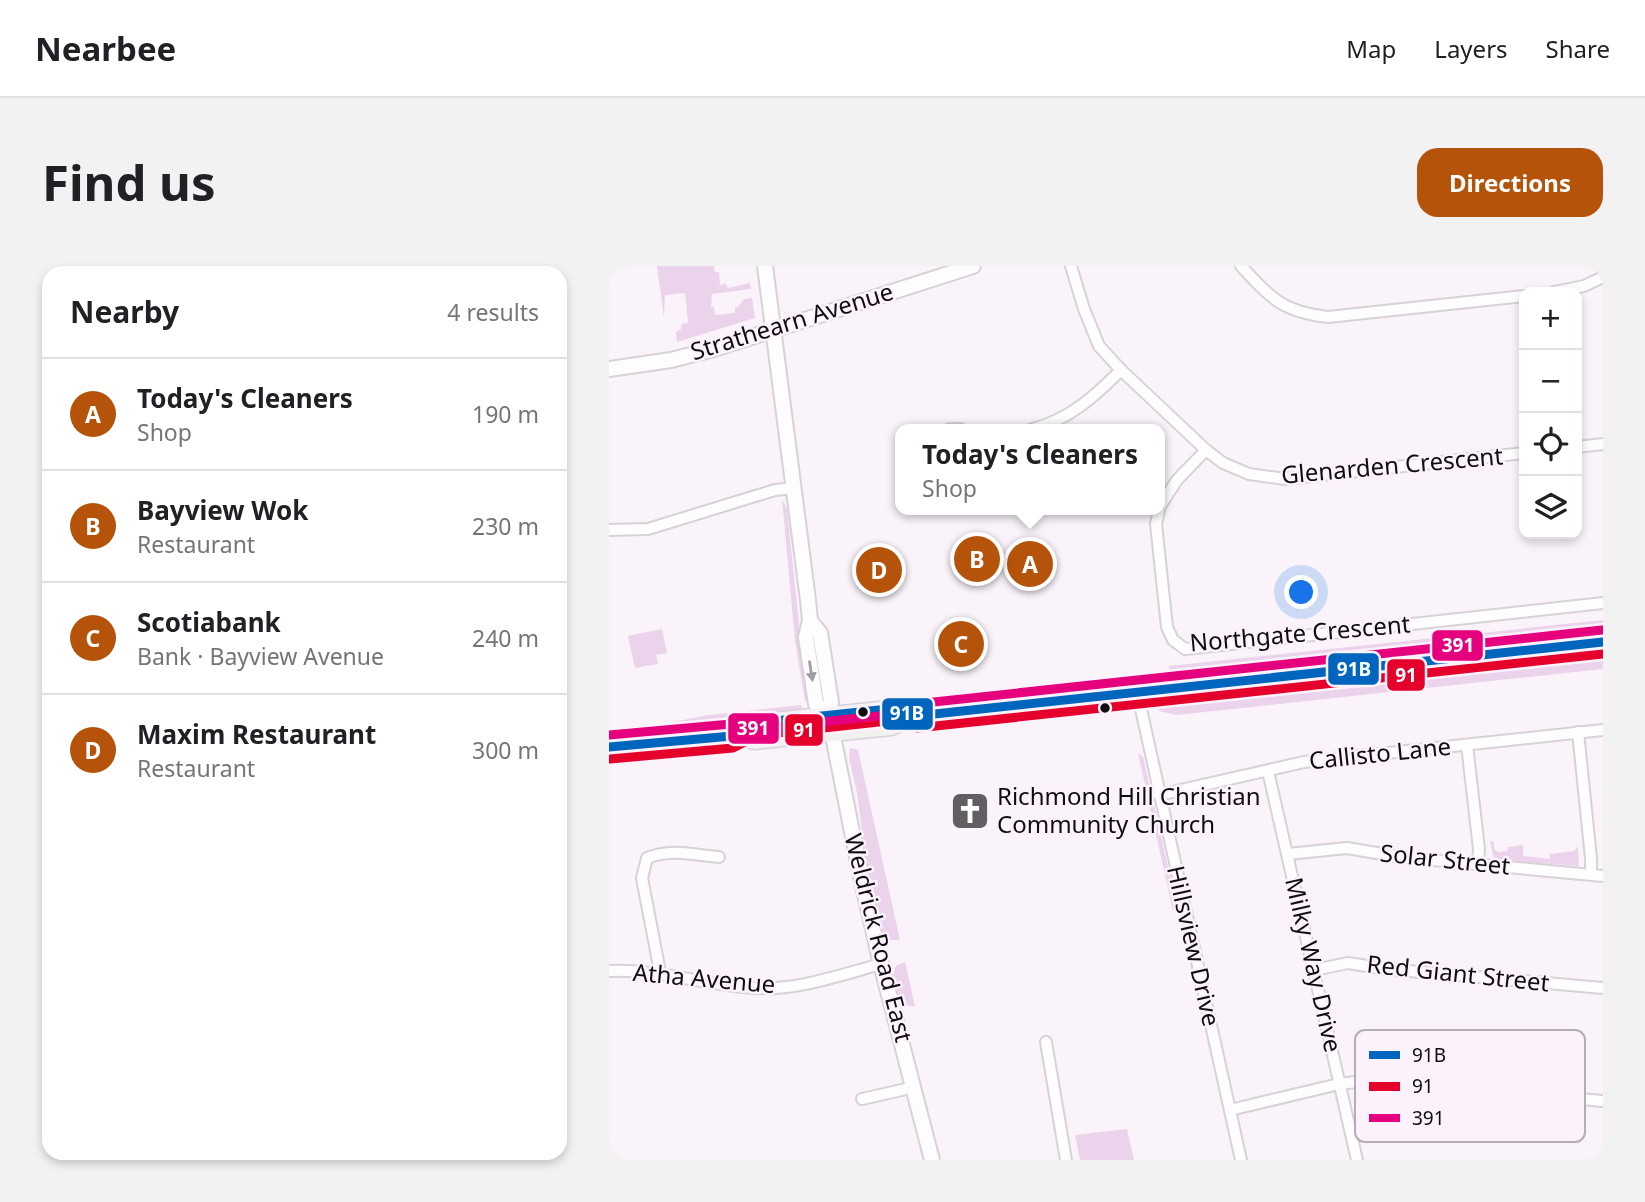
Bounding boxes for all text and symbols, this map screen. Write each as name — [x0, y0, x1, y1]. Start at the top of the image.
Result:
text: Nearbee — [35, 26, 176, 71]
text: Map — [1346, 32, 1396, 65]
text: Layers — [1434, 32, 1508, 65]
text: Share — [1546, 32, 1610, 65]
button: Directions — [1417, 148, 1603, 217]
text: Find us — [42, 149, 216, 215]
street label: Strathearn Avenue — [686, 274, 897, 367]
map controls — [1519, 287, 1582, 539]
button: + — [1519, 287, 1582, 350]
text: Nearby — [70, 291, 179, 332]
text: 4 results — [447, 296, 539, 328]
button: − — [1519, 350, 1582, 413]
text: Today's Cleaners — [137, 380, 353, 416]
text: A — [85, 398, 101, 430]
text: 190 m — [472, 398, 539, 430]
button: locate — [1519, 413, 1582, 476]
text: Shop — [137, 416, 192, 448]
popup — [895, 424, 1165, 515]
text: Today's Cleaners — [922, 436, 1138, 472]
street label: Glenarden Crescent — [1280, 438, 1504, 491]
text: Shop — [922, 472, 977, 504]
button: layers — [1519, 476, 1582, 539]
text: Bayview Wok — [137, 492, 308, 528]
text: B — [85, 510, 101, 542]
text: 230 m — [472, 510, 539, 542]
text: Restaurant — [137, 528, 255, 560]
pin: B — [954, 533, 1000, 585]
pin: A — [1007, 538, 1053, 590]
pin: D — [856, 544, 902, 596]
your location — [1284, 575, 1318, 609]
text: Scotiabank — [137, 604, 281, 640]
street label: Northgate Crescent — [1188, 606, 1412, 659]
pin: C — [938, 618, 984, 670]
text: C — [86, 622, 100, 654]
text: 240 m — [472, 622, 539, 654]
line badge: 391 — [1431, 629, 1484, 662]
text: 391 — [1442, 632, 1474, 658]
text: Bank · Bayview Avenue — [137, 640, 384, 672]
line badge: 91B — [1327, 652, 1380, 686]
text: 91B — [1337, 656, 1371, 682]
line badge: 91 — [1386, 658, 1426, 692]
one-way arrow — [806, 660, 817, 682]
text: 91 — [1395, 662, 1417, 688]
line badge: 91B — [881, 697, 934, 731]
text: 91B — [890, 700, 924, 726]
unlabelled marker — [1098, 701, 1112, 715]
unlabelled marker — [856, 705, 870, 719]
line badge: 391 — [727, 712, 780, 745]
line badge: 91 — [784, 713, 824, 747]
text: 391 — [737, 715, 769, 741]
text: Maxim Restaurant — [137, 716, 376, 752]
text: 91 — [793, 717, 815, 743]
street label: Callisto Lane — [1307, 729, 1452, 776]
text: D — [85, 734, 101, 766]
text: 300 m — [472, 734, 539, 766]
text: Restaurant — [137, 752, 255, 784]
place label: Richmond Hill Christian Community Church — [997, 779, 1261, 840]
church icon: Richmond Hill Christian Community Church — [949, 790, 991, 832]
street label: Weldrick Road East — [838, 830, 921, 1046]
street label: Solar Street — [1379, 835, 1512, 882]
street label: Hillsview Drive — [1160, 862, 1229, 1029]
street label: Milky Way Drive — [1278, 874, 1351, 1055]
street label: Red Giant Street — [1365, 947, 1551, 999]
street label: Atha Avenue — [632, 955, 777, 1000]
legend — [1355, 1030, 1585, 1142]
text: 91B — [1412, 1042, 1446, 1068]
text: 91 — [1412, 1073, 1434, 1099]
text: 391 — [1412, 1105, 1445, 1131]

